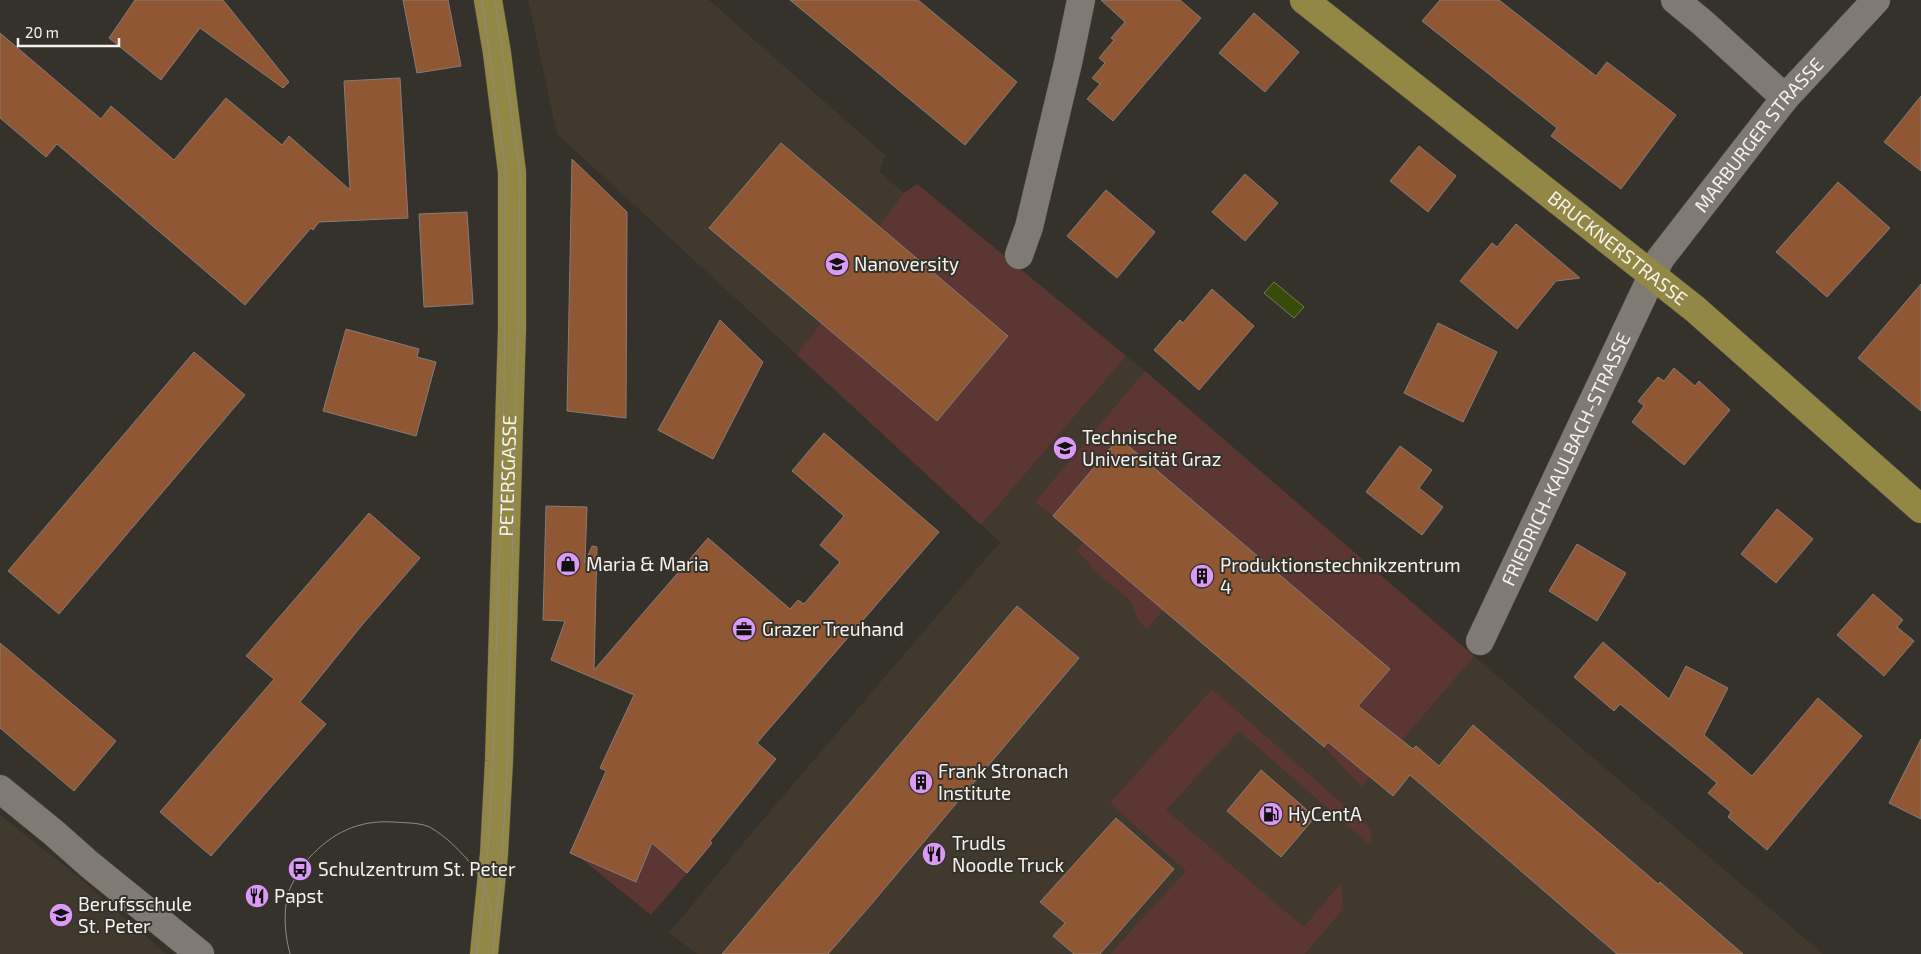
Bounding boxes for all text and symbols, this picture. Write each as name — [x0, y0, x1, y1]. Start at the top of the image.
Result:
scale bar — [18, 15, 119, 47]
text: 20 m — [25, 23, 59, 41]
street label: MARBURGER STRASSE — [1689, 52, 1828, 216]
street label: BRUCKNERSTRASSE — [1544, 185, 1692, 310]
school or university icon: Nanoversity — [824, 251, 850, 277]
place label: Nanoversity — [854, 252, 959, 275]
street label: FRIEDRICH-KAULBACH-STRASSE — [1496, 329, 1635, 589]
street label: PETERSGASSE — [494, 415, 520, 537]
place label: Technische Universität Graz — [1082, 425, 1221, 470]
school or university icon: Technische Universität Graz — [1052, 435, 1078, 461]
shop icon: Maria & Maria — [555, 551, 581, 577]
place label: Maria & Maria — [586, 552, 709, 575]
place label: Produktionstechnikzentrum 4 — [1220, 553, 1461, 598]
building icon: Produktionstechnikzentrum 4 — [1189, 563, 1215, 589]
office icon: Grazer Treuhand — [731, 616, 757, 642]
place label: Grazer Treuhand — [762, 617, 904, 640]
place label: Frank Stronach Institute — [938, 759, 1068, 804]
building icon: Frank Stronach Institute — [908, 769, 934, 795]
fuel station icon: HyCentA — [1258, 801, 1284, 827]
place label: HyCentA — [1288, 802, 1362, 825]
place label: Trudls Noodle Truck — [952, 831, 1065, 876]
restaurant icon: Trudls Noodle Truck — [921, 841, 947, 867]
bus stop icon: Schulzentrum St. Peter — [287, 856, 313, 882]
place label: Schulzentrum St. Peter — [318, 857, 516, 880]
restaurant icon: Papst — [244, 883, 270, 909]
place label: Papst — [274, 884, 323, 907]
place label: Berufsschule St. Peter — [78, 892, 192, 937]
school or university icon: Berufsschule St. Peter — [48, 902, 74, 928]

